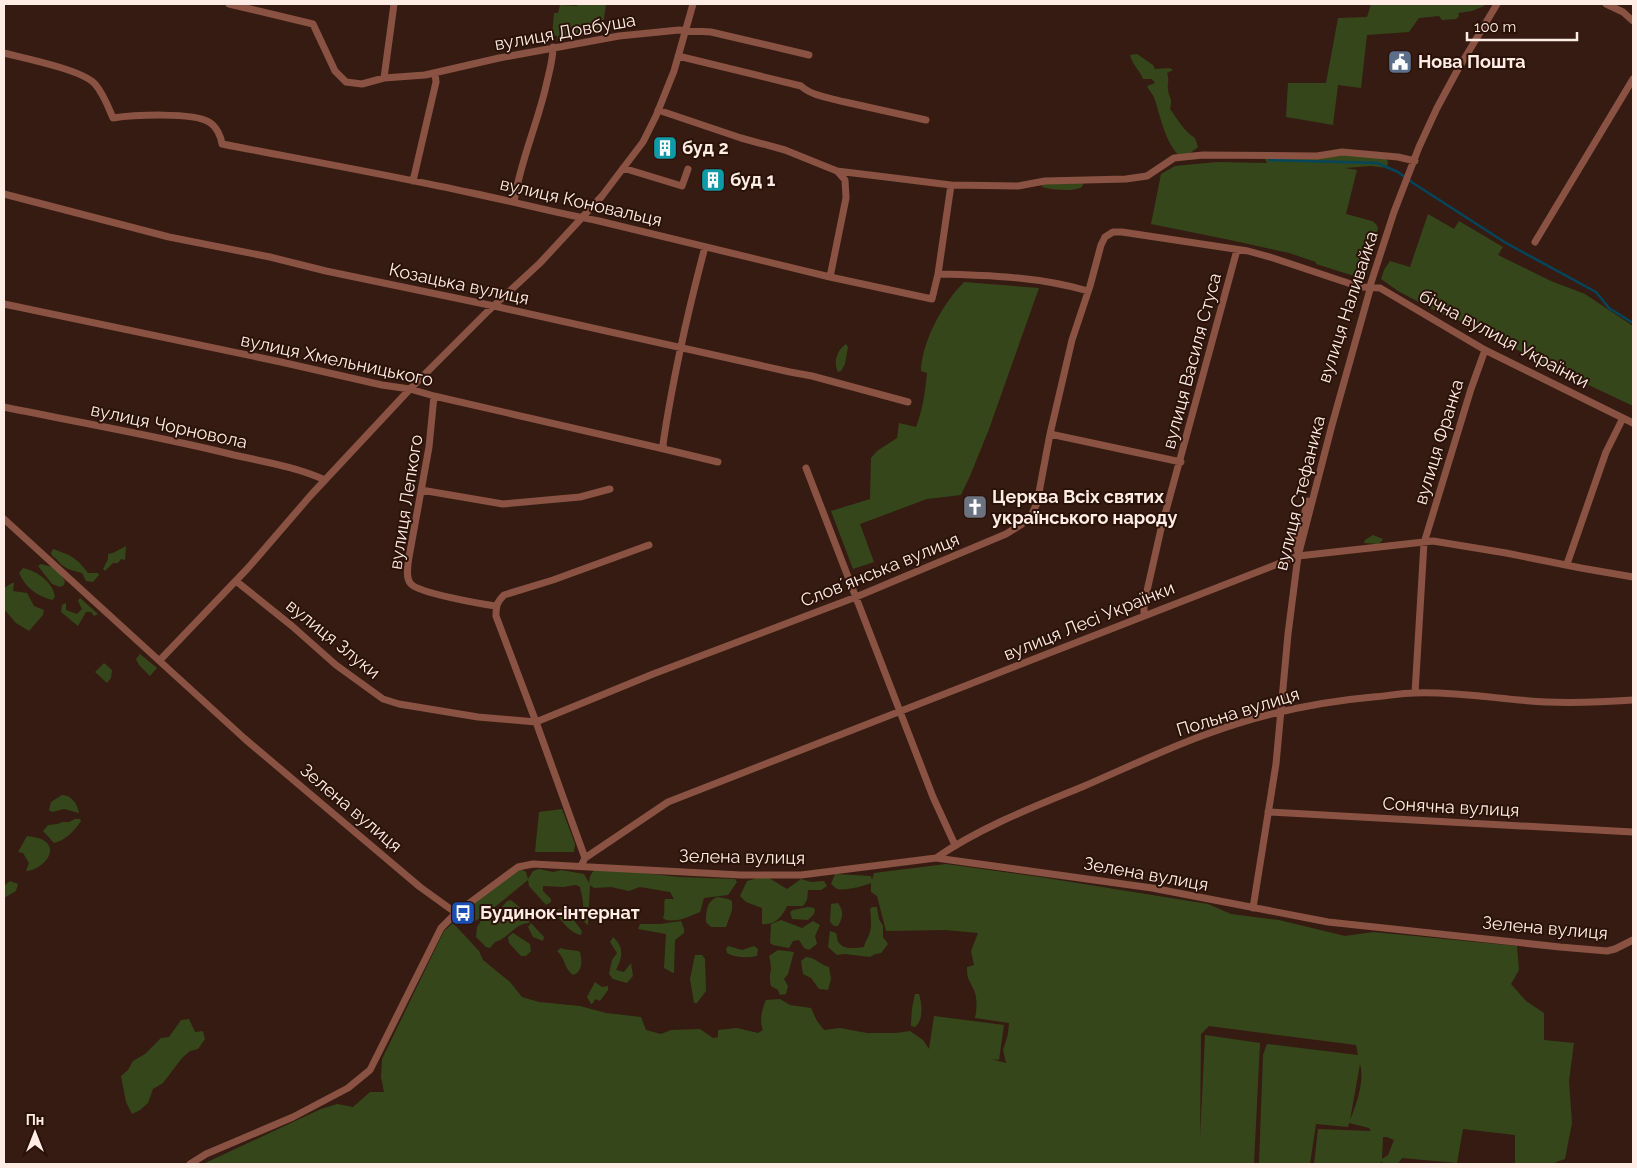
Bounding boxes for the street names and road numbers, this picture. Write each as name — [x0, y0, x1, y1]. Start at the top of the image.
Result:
street label: вулиця Довбуша — [493, 9, 637, 54]
street label: вулиця Коновальця — [498, 173, 664, 230]
street label: вулиця Наливайка — [1313, 229, 1382, 385]
street label: Козацька вулиця — [387, 258, 531, 309]
street label: вулиця Василя Стуса — [1158, 271, 1225, 451]
street label: бічна вулиця Українки — [1416, 285, 1593, 392]
street label: вулиця Хмельницького — [239, 329, 436, 390]
street label: вулиця Франка — [1410, 377, 1468, 507]
street label: вулиця Чорновола — [89, 399, 249, 452]
street label: вулиця Стефаника — [1270, 413, 1329, 572]
street label: вулиця Лепкого — [384, 433, 427, 571]
street label: Словʼянська вулиця — [797, 528, 962, 611]
street label: вулиця Лесі Українки — [1000, 577, 1177, 664]
street label: вулиця Злуки — [282, 594, 384, 683]
street label: Польна вулиця — [1174, 683, 1302, 740]
street label: Зелена вулиця — [296, 759, 406, 856]
street label: Сонячна вулиця — [1382, 792, 1520, 821]
street label: Зелена вулиця — [679, 845, 805, 868]
street label: Зелена вулиця — [1082, 852, 1210, 895]
street label: Зелена вулиця — [1481, 912, 1609, 943]

